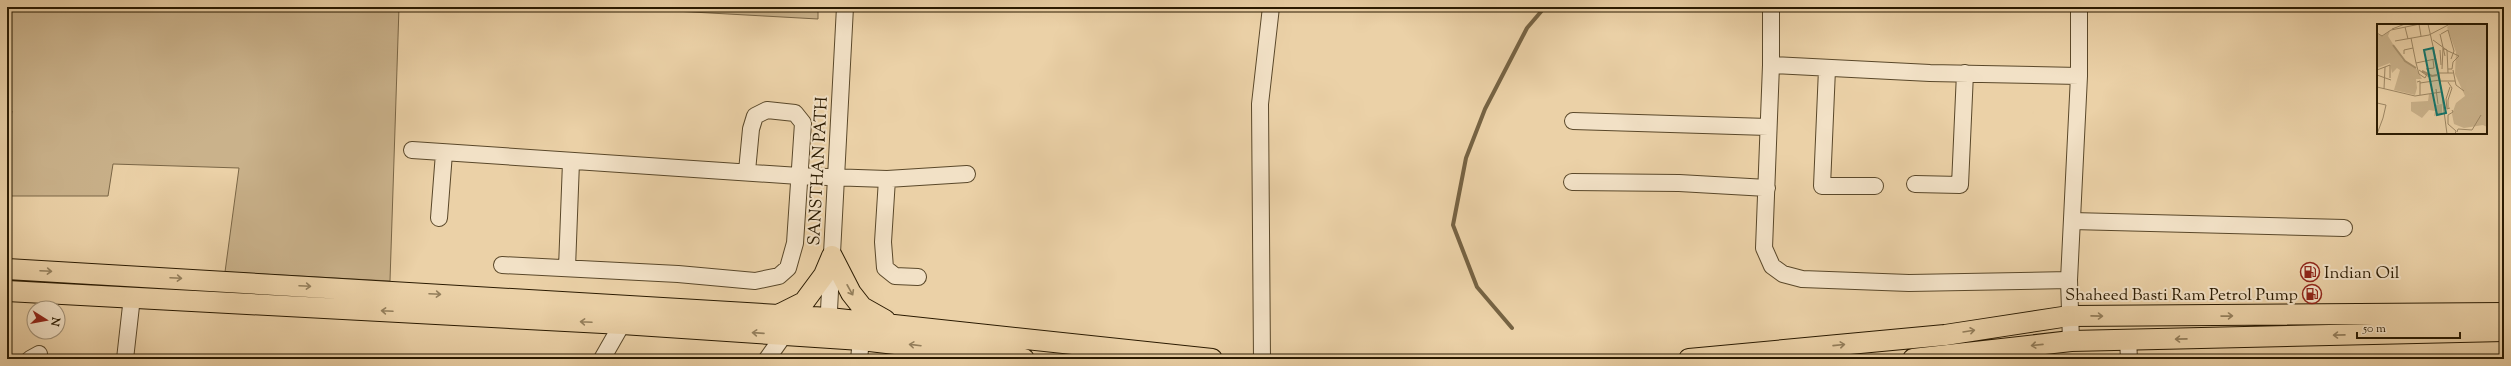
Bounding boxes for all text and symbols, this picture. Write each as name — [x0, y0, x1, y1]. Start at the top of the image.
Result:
inset map — [2377, 24, 2487, 134]
street label: SANSTHAN PATH — [803, 95, 835, 246]
fuel station icon: Indian Oil — [2299, 261, 2321, 283]
place label: Indian Oil — [2324, 262, 2400, 286]
one-way arrow — [39, 267, 52, 274]
one-way arrow — [169, 275, 182, 282]
one-way arrow — [298, 283, 311, 290]
fuel station icon: Shaheed Basti Ram Petrol Pump — [2301, 283, 2323, 305]
one-way arrow — [846, 284, 854, 296]
place label: Shaheed Basti Ram Petrol Pump — [2065, 284, 2298, 308]
one-way arrow — [428, 291, 441, 298]
north arrow — [26, 300, 66, 340]
one-way arrow — [381, 308, 394, 315]
one-way arrow — [2090, 312, 2103, 320]
one-way arrow — [2220, 312, 2233, 320]
scale bar — [2357, 314, 2460, 340]
text: N — [46, 315, 64, 328]
one-way arrow — [580, 319, 593, 326]
text: 50 m — [2362, 320, 2386, 338]
one-way arrow — [1962, 327, 1975, 335]
one-way arrow — [752, 330, 765, 337]
one-way arrow — [2333, 331, 2346, 339]
one-way arrow — [2175, 335, 2188, 343]
one-way arrow — [909, 341, 922, 349]
one-way arrow — [2031, 341, 2044, 349]
one-way arrow — [1832, 342, 1845, 349]

